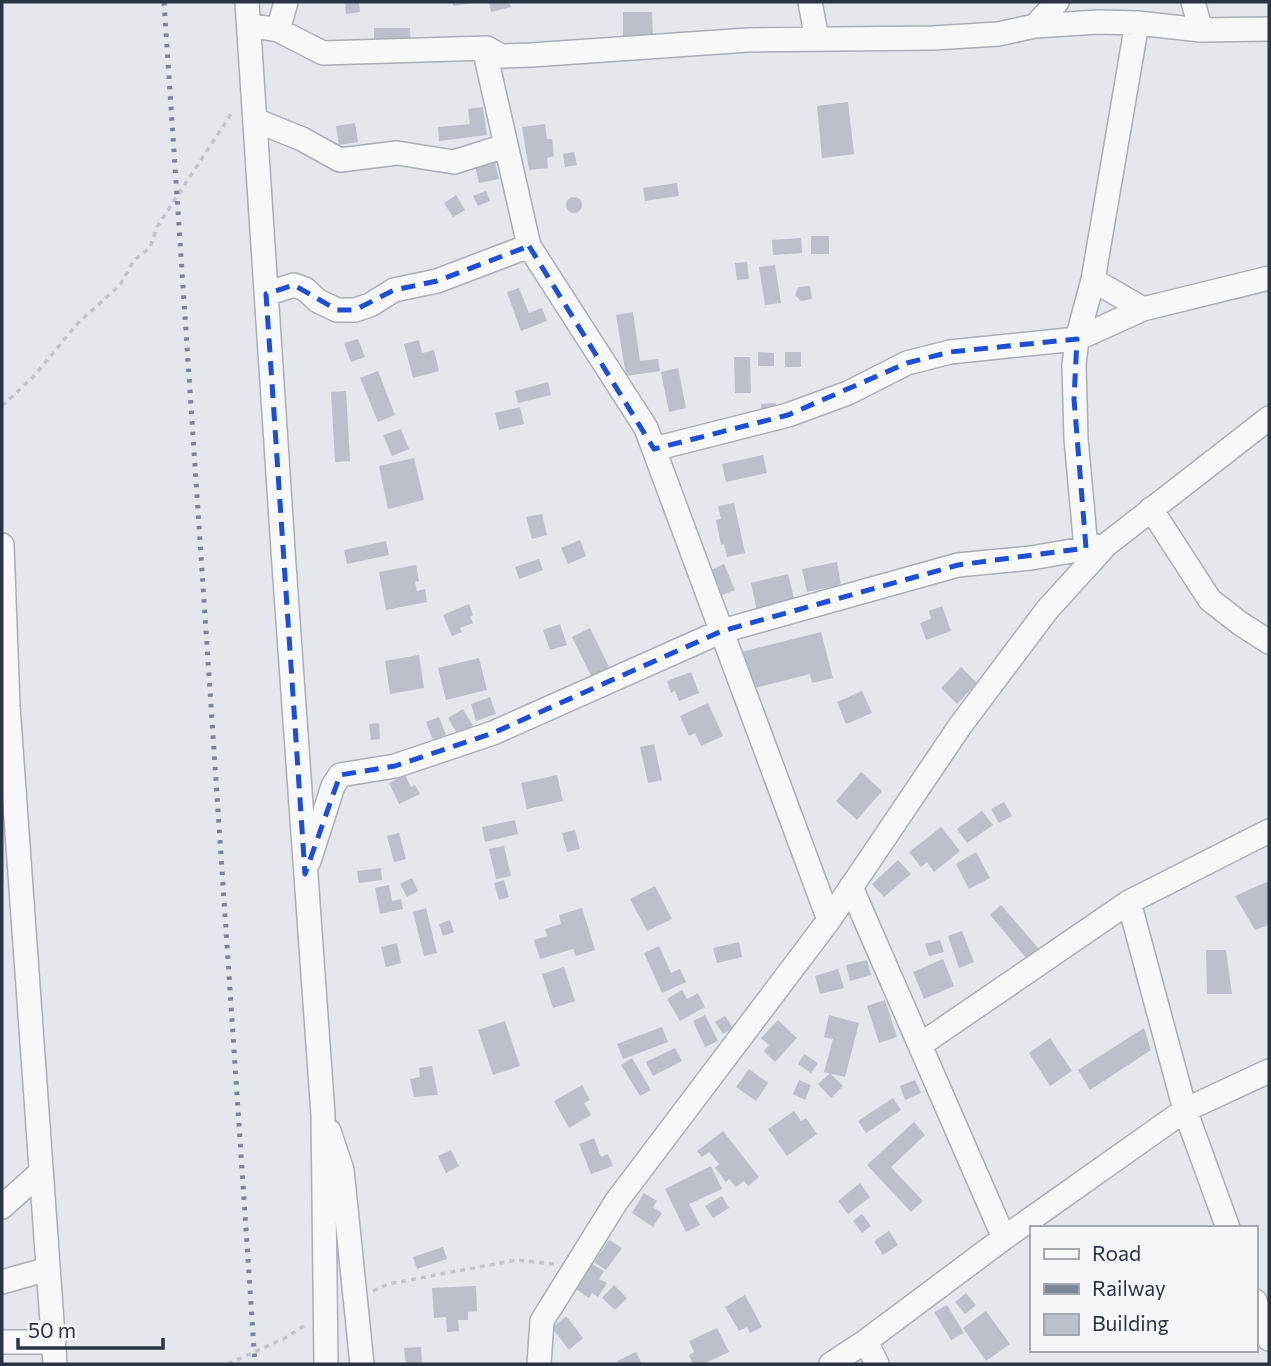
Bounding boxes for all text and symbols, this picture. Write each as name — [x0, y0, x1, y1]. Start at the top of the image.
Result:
legend — [1030, 1226, 1257, 1352]
text: Road — [1092, 1240, 1141, 1265]
text: Railway — [1092, 1275, 1166, 1300]
scale bar — [18, 1306, 163, 1350]
text: Building — [1092, 1310, 1169, 1335]
text: 50 m — [28, 1317, 76, 1342]

